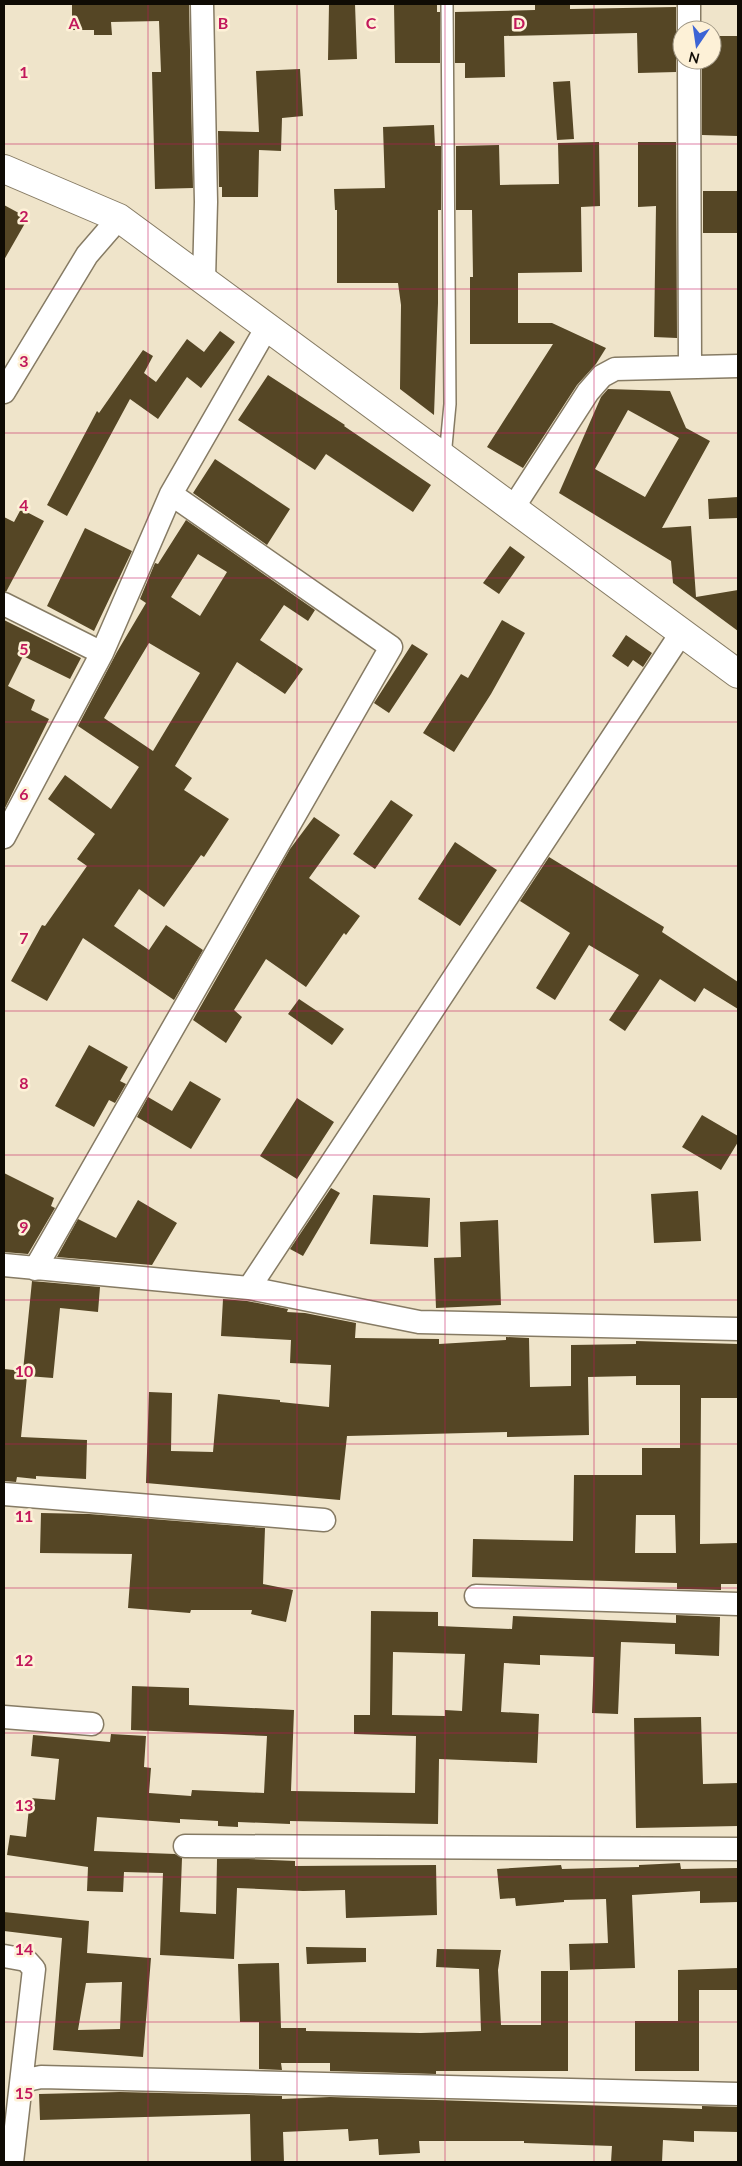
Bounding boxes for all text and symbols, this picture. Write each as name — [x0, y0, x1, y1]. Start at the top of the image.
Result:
text: A — [67, 13, 80, 32]
text: B — [218, 13, 228, 32]
text: C — [366, 13, 377, 32]
text: D — [513, 13, 525, 32]
north arrow — [672, 20, 722, 70]
text: N — [687, 49, 701, 68]
text: 1 — [19, 62, 29, 81]
text: 2 — [19, 206, 29, 225]
text: 3 — [19, 351, 29, 370]
text: 4 — [19, 495, 29, 514]
text: 5 — [19, 639, 29, 658]
text: 6 — [19, 784, 29, 803]
text: 7 — [19, 928, 29, 947]
text: 8 — [19, 1073, 29, 1092]
text: 9 — [19, 1217, 29, 1236]
text: 10 — [15, 1361, 33, 1380]
text: 11 — [15, 1506, 33, 1525]
text: 12 — [15, 1650, 33, 1669]
text: 13 — [15, 1795, 33, 1814]
text: 14 — [15, 1939, 33, 1958]
text: 15 — [15, 2083, 33, 2102]

